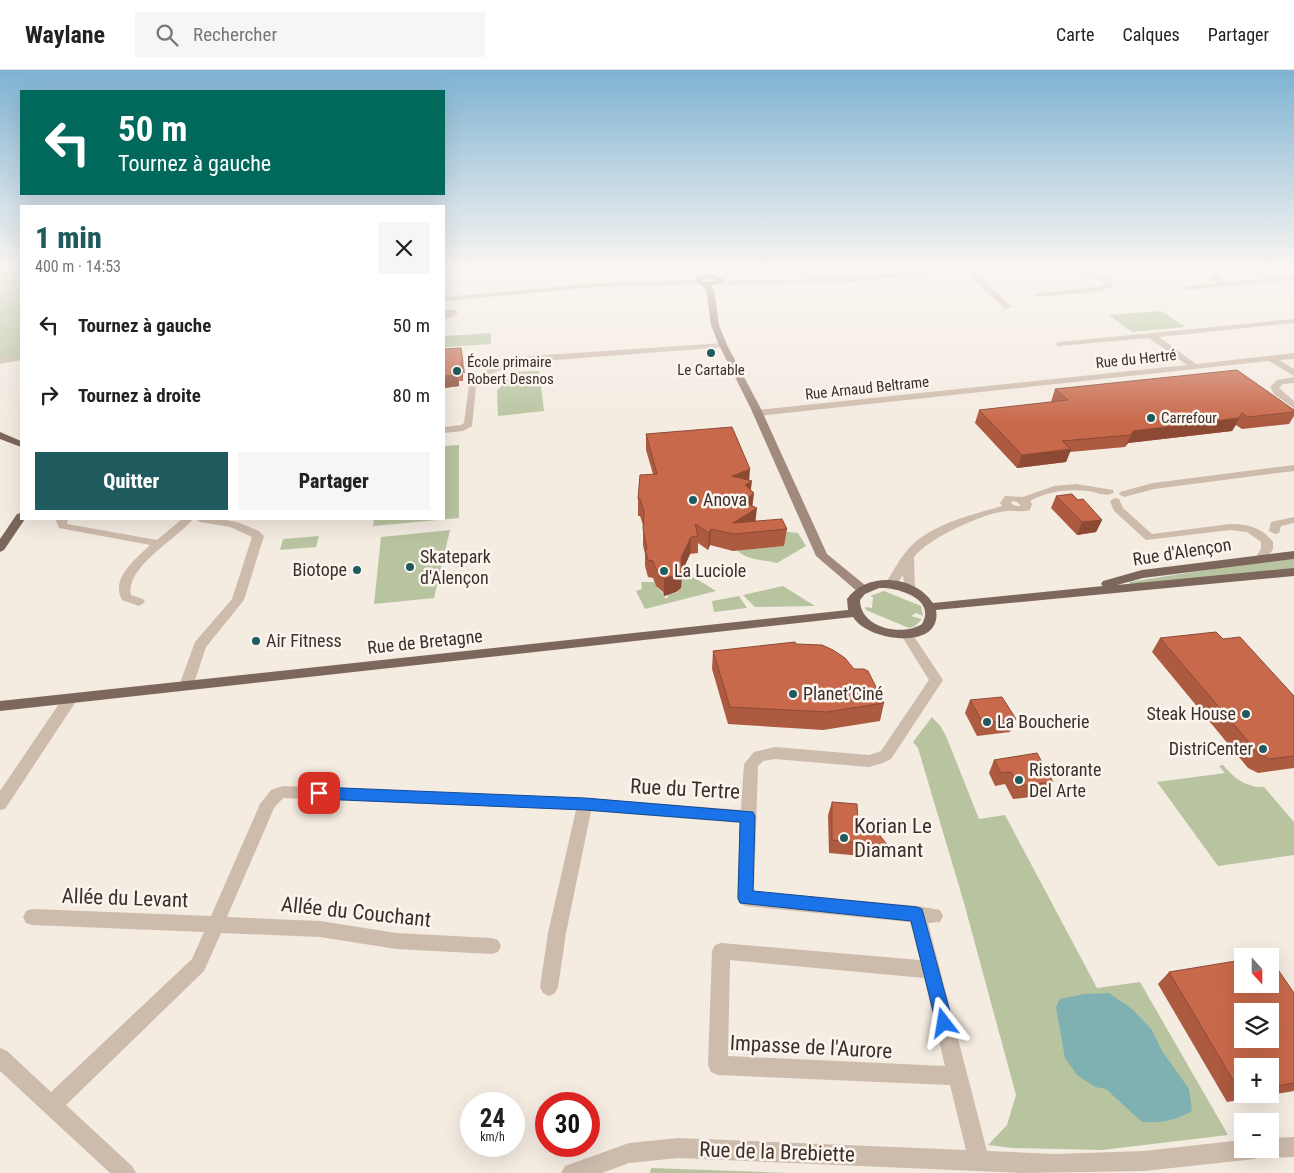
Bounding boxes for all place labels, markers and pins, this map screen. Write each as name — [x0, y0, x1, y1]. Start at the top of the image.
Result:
marker: Le Cartable — [705, 347, 717, 359]
place label: École primaire Robert Desnos — [467, 353, 554, 388]
place label: Le Cartable — [677, 361, 745, 379]
marker: École primaire Robert Desnos — [451, 365, 463, 377]
place label: Carrefour — [1161, 409, 1217, 427]
marker: Carrefour — [1145, 412, 1157, 424]
place label: Anova — [703, 489, 747, 510]
marker: Anova — [687, 494, 699, 506]
place label: Skatepark d'Alençon — [420, 546, 491, 588]
place label: Biotope — [293, 559, 347, 580]
place label: La Luciole — [674, 560, 746, 581]
marker: Skatepark d'Alençon — [404, 561, 416, 573]
marker: Biotope — [351, 564, 363, 576]
marker: La Luciole — [658, 565, 670, 577]
place label: Air Fitness — [266, 630, 342, 651]
marker: Air Fitness — [250, 635, 262, 647]
place label: Planet’Ciné — [803, 683, 883, 704]
marker: Planet’Ciné — [787, 688, 799, 700]
place label: Steak House — [1146, 703, 1236, 724]
marker: Steak House — [1240, 708, 1252, 720]
place label: La Boucherie — [997, 711, 1089, 732]
marker: La Boucherie — [981, 716, 993, 728]
place label: DistriCenter — [1169, 738, 1254, 759]
marker: DistriCenter — [1257, 743, 1269, 755]
place label: Ristorante Del Arte — [1029, 759, 1101, 801]
pin — [298, 772, 340, 814]
marker: Ristorante Del Arte — [1013, 774, 1025, 786]
place label: Korian Le Diamant — [854, 814, 932, 862]
marker: Korian Le Diamant — [838, 832, 850, 844]

